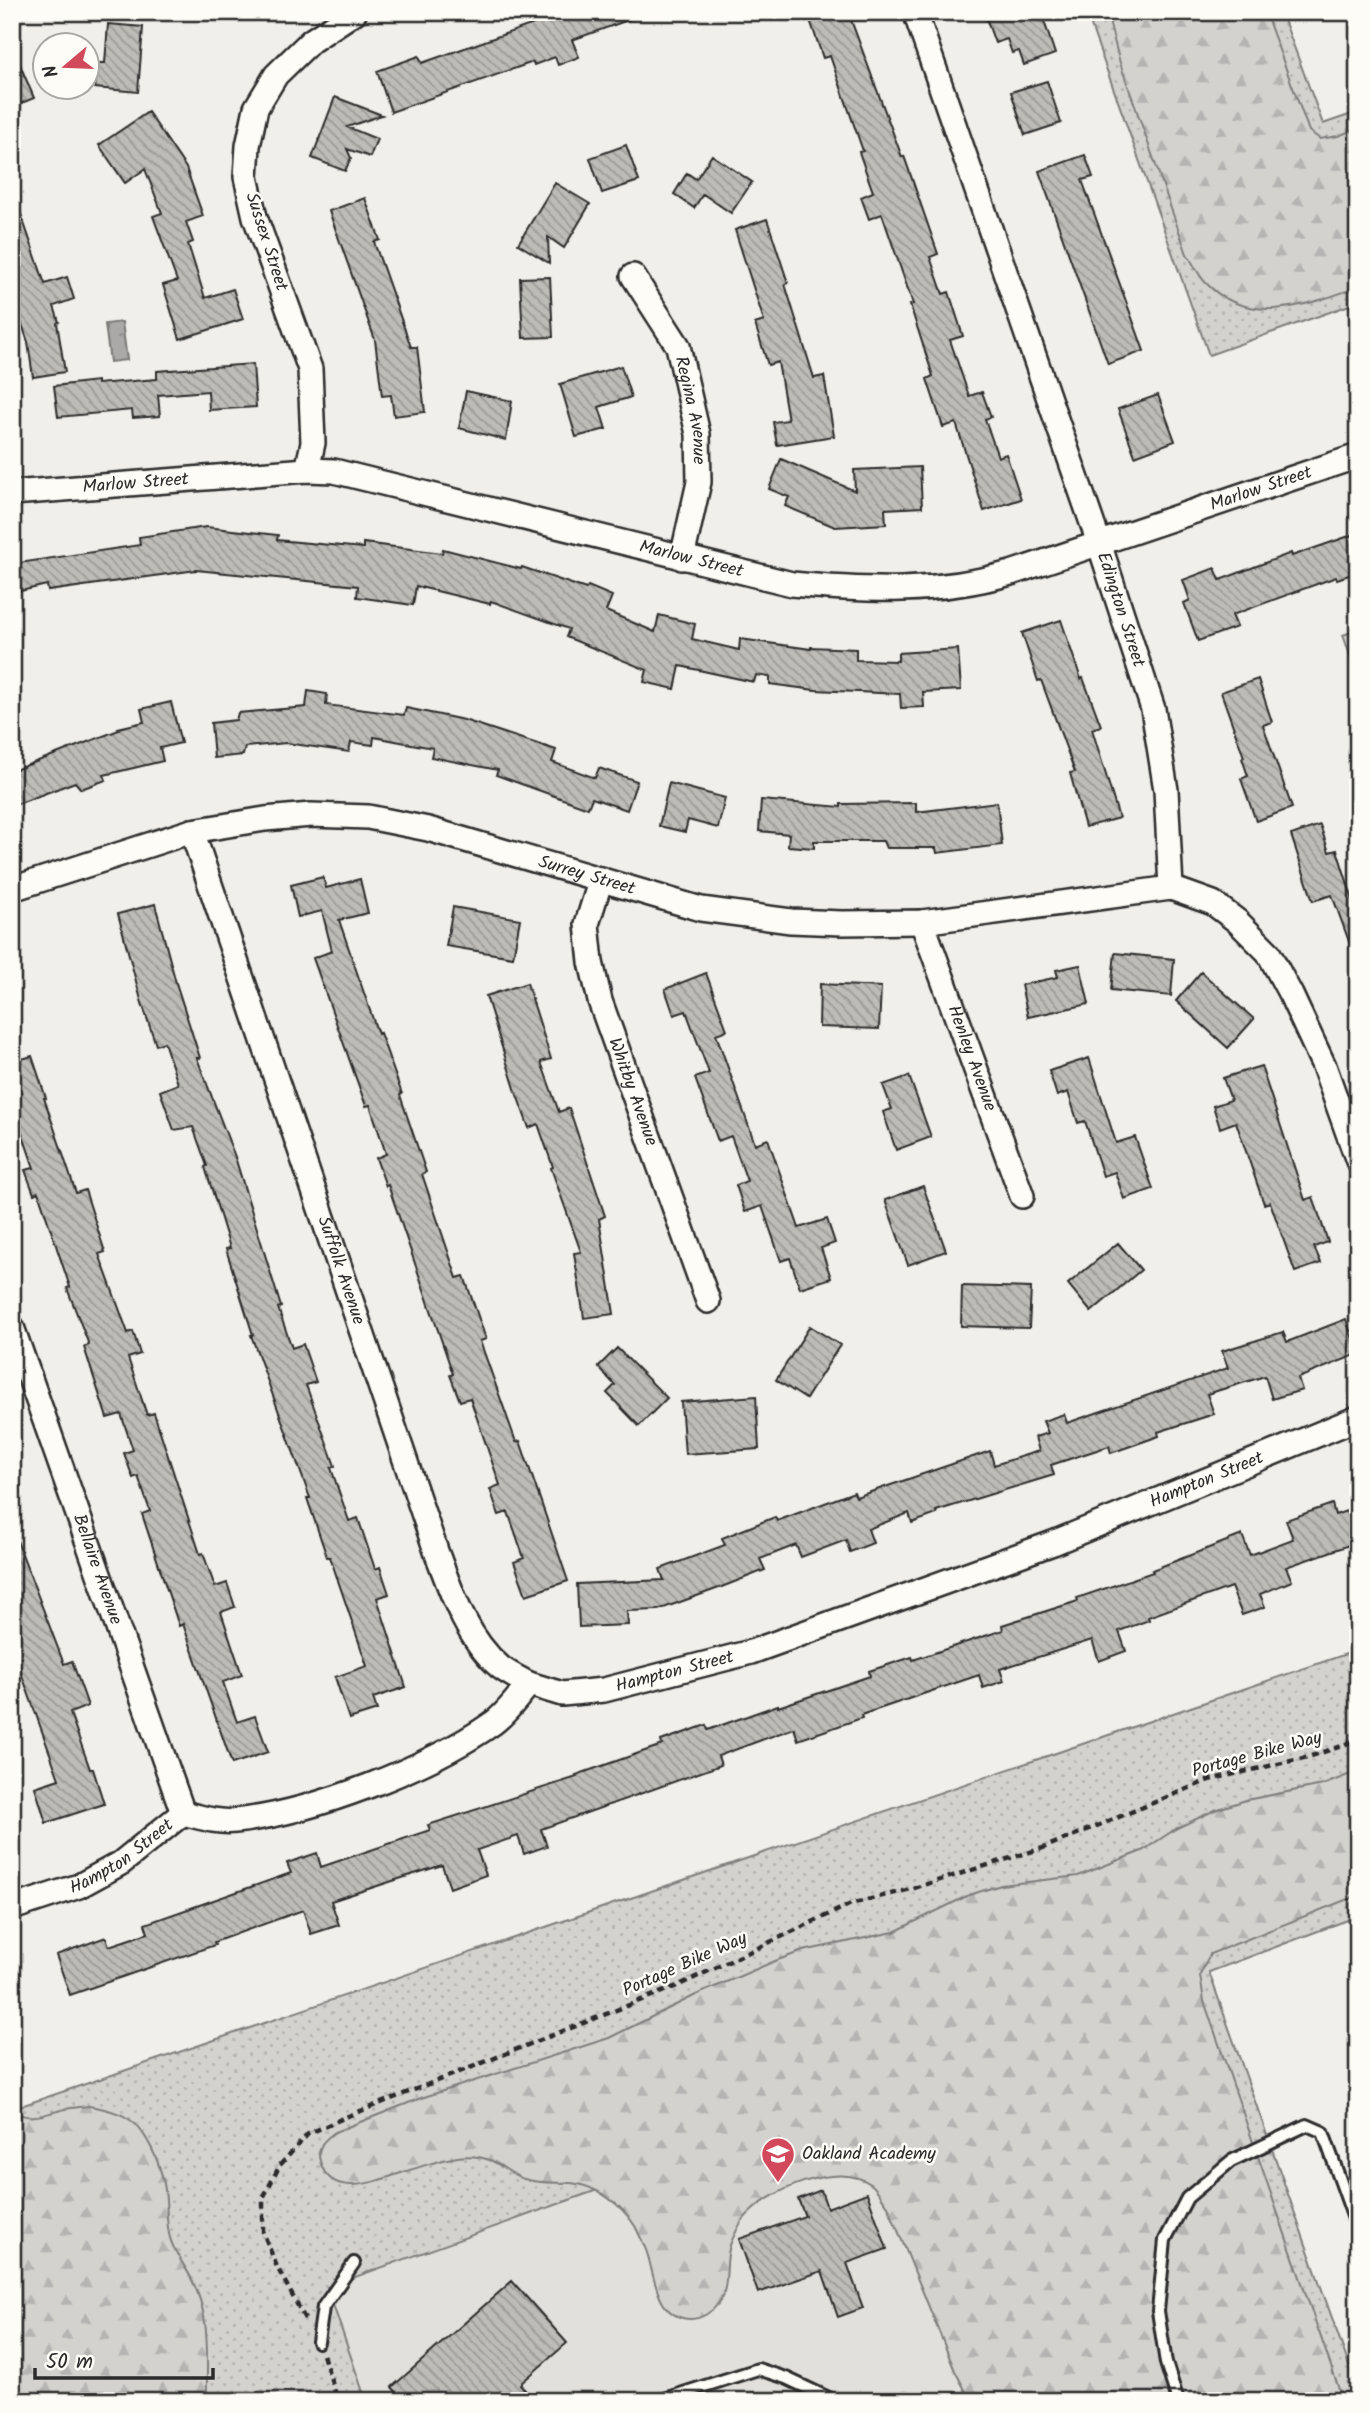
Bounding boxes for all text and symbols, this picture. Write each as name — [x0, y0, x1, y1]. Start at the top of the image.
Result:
north arrow — [32, 32, 102, 102]
text: N — [36, 60, 68, 81]
street label: Sussex Street — [236, 189, 296, 296]
street label: Regina Avenue — [666, 353, 713, 465]
street label: Marlow Street — [1206, 458, 1317, 519]
street label: Marlow Street — [82, 465, 191, 502]
street label: Marlow Street — [636, 532, 747, 586]
street label: Edington Street — [1088, 548, 1153, 672]
street label: Surrey Street — [535, 848, 640, 904]
street label: Henley Avenue — [939, 1001, 1004, 1115]
street label: Whitby Avenue — [600, 1034, 666, 1150]
street label: Suffolk Avenue — [309, 1212, 373, 1329]
street label: Hampton Street — [1145, 1443, 1269, 1516]
street label: Bellaire Avenue — [64, 1510, 130, 1629]
street label: Hampton Street — [612, 1642, 738, 1701]
street label: Portage Bike Way — [1189, 1724, 1326, 1786]
street label: Hampton Street — [66, 1811, 181, 1903]
street label: Portage Bike Way — [618, 1924, 752, 2005]
school or university icon: Oakland Academy — [759, 2135, 797, 2184]
place label: Oakland Academy — [802, 2140, 936, 2169]
scale bar — [35, 2336, 214, 2380]
text: 50 m — [46, 2346, 93, 2379]

